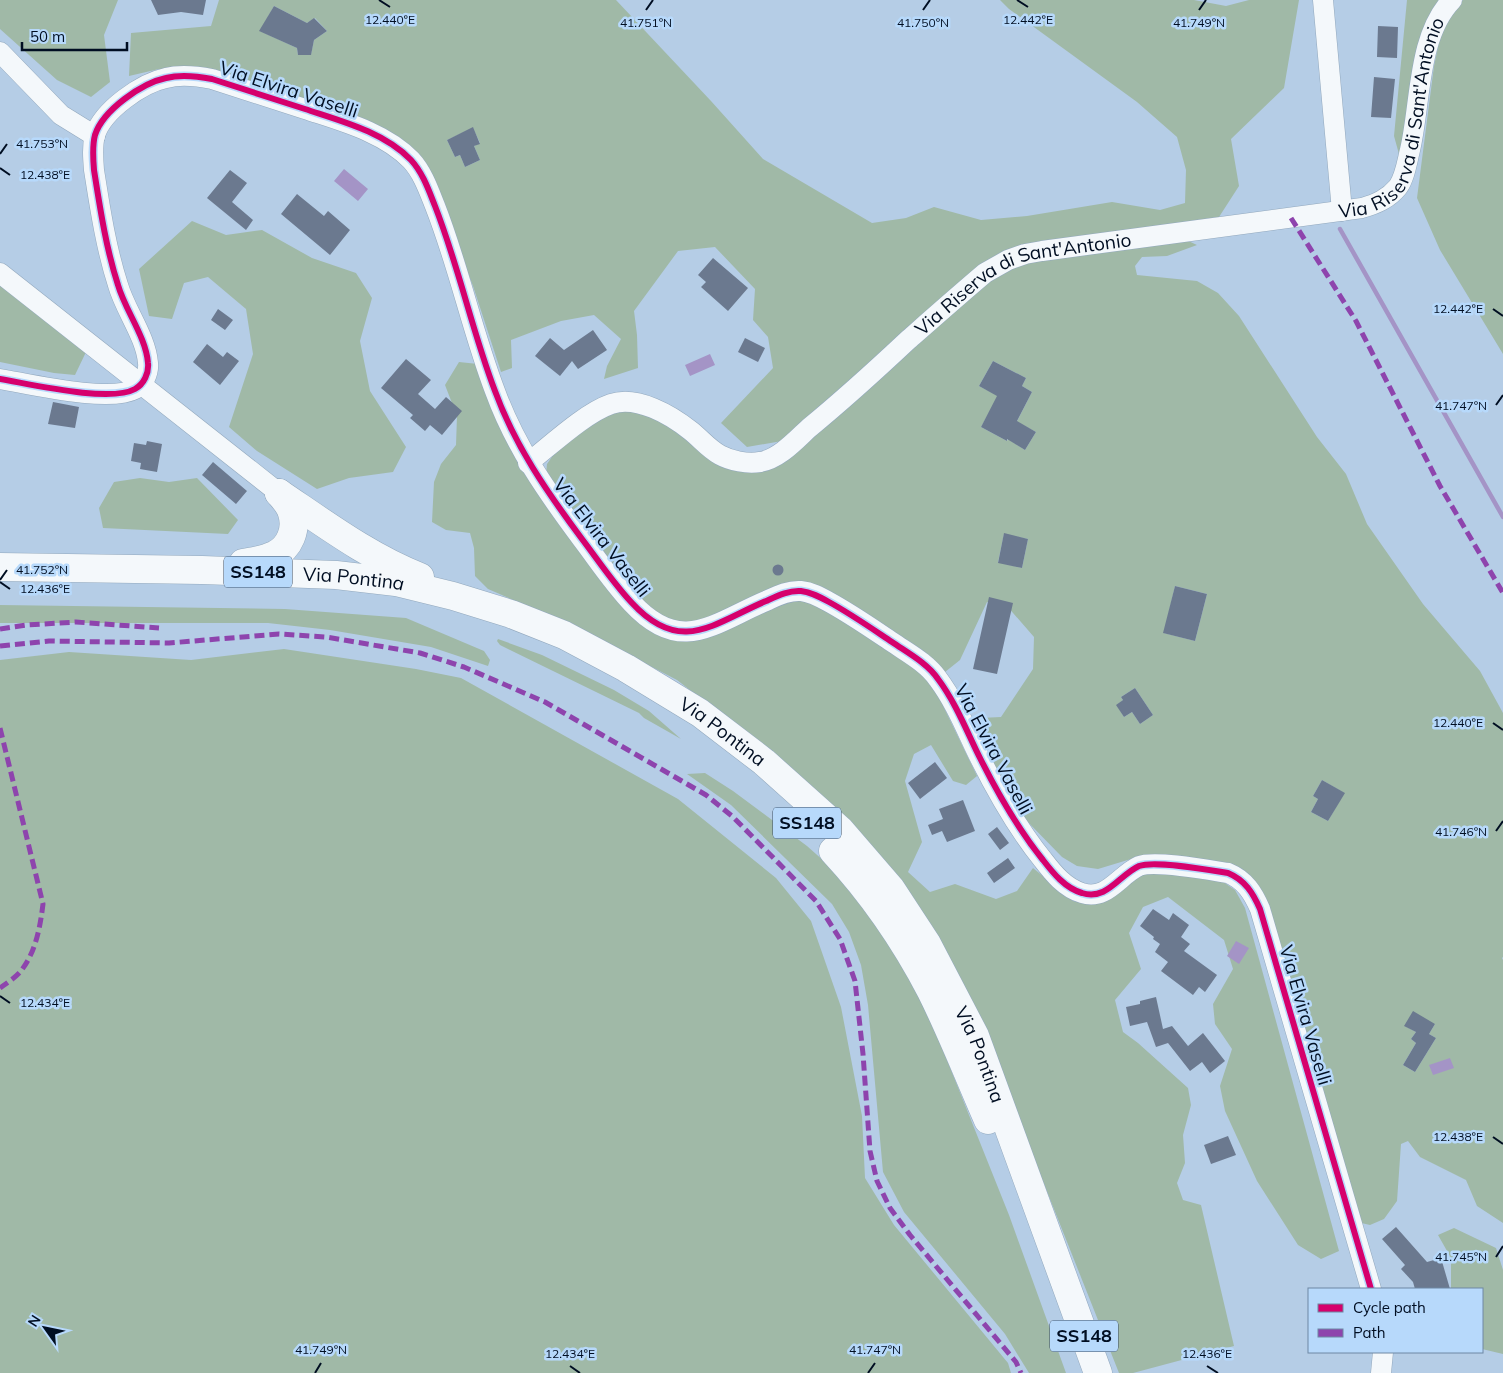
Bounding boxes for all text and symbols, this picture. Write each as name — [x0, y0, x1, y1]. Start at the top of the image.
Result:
text: 12.440°E — [365, 12, 415, 27]
text: 12.442°E — [1003, 12, 1053, 27]
street label: Via Riserva di Sant'Antonio — [1337, 13, 1449, 223]
text: 41.751°N — [620, 15, 672, 30]
text: 41.750°N — [897, 15, 949, 30]
text: 41.749°N — [1173, 15, 1225, 30]
scale bar — [22, 20, 128, 52]
text: 50 m — [30, 27, 65, 46]
street label: Via Elvira Vaselli — [217, 55, 361, 123]
text: 41.753°N — [16, 136, 68, 151]
text: 12.438°E — [20, 167, 70, 182]
street label: Via Riserva di Sant'Antonio — [910, 227, 1133, 341]
text: 12.442°E — [1433, 301, 1483, 316]
text: 41.747°N — [1435, 398, 1487, 413]
street label: Via Elvira Vaselli — [548, 473, 656, 601]
road number: SS148 — [224, 556, 292, 588]
text: 41.752°N — [16, 562, 68, 577]
street label: Via Pontina — [303, 562, 407, 596]
text: 12.436°E — [20, 581, 70, 596]
street label: Via Elvira Vaselli — [949, 680, 1039, 818]
street label: Via Pontina — [675, 691, 771, 771]
text: 12.440°E — [1433, 715, 1483, 730]
road number: SS148 — [773, 808, 841, 838]
text: 41.746°N — [1435, 824, 1487, 839]
street label: Via Elvira Vaselli — [1275, 942, 1337, 1088]
text: 12.434°E — [20, 995, 70, 1010]
street label: Via Pontina — [950, 1002, 1010, 1106]
text: 12.438°E — [1433, 1129, 1483, 1144]
text: 41.745°N — [1435, 1249, 1487, 1264]
legend — [1308, 1288, 1483, 1353]
text: Cycle path — [1353, 1298, 1426, 1317]
north arrow — [20, 1303, 70, 1353]
text: N — [24, 1312, 45, 1330]
road number: SS148 — [1050, 1320, 1118, 1352]
text: Path — [1353, 1323, 1385, 1342]
text: 41.749°N — [295, 1342, 347, 1357]
text: 41.747°N — [849, 1342, 901, 1357]
text: 12.434°E — [545, 1346, 595, 1361]
text: 12.436°E — [1182, 1346, 1232, 1361]

